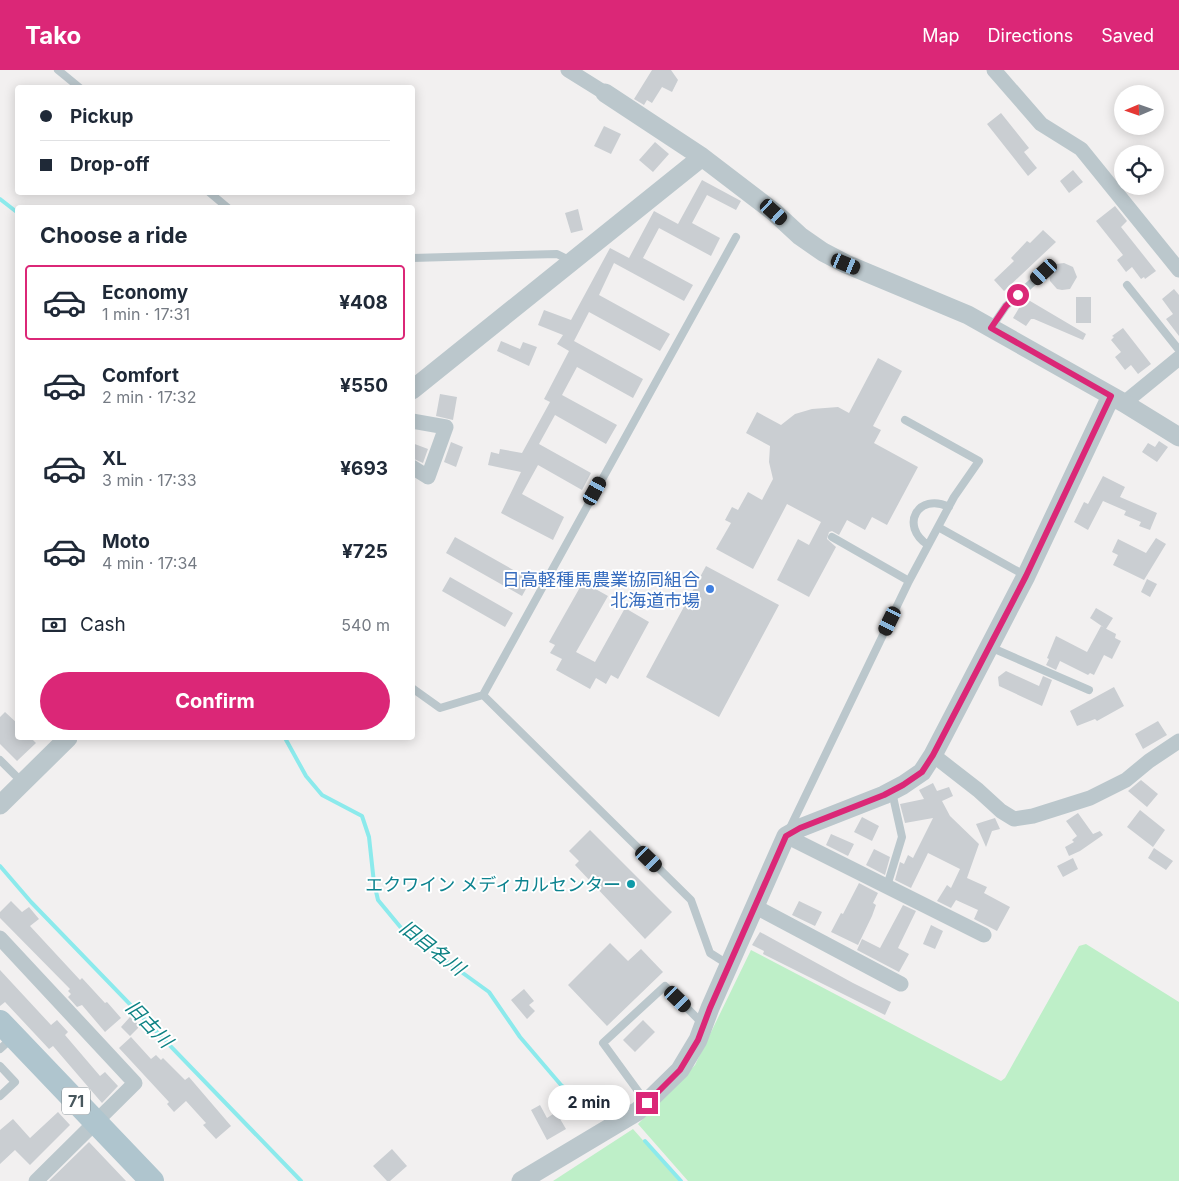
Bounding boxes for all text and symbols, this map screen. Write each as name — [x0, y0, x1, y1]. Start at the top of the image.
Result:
text: Tako — [25, 21, 81, 50]
text: Map — [922, 25, 960, 46]
text: Directions — [988, 25, 1073, 46]
text: Saved — [1101, 25, 1154, 46]
north arrow — [1114, 85, 1164, 135]
map controls — [1114, 85, 1164, 195]
text: Pickup — [70, 105, 133, 128]
button: locate — [1114, 145, 1164, 195]
text: Drop-off — [70, 153, 150, 176]
car — [757, 196, 790, 228]
text: Choose a ride — [40, 222, 188, 248]
car — [829, 251, 862, 277]
car — [1027, 256, 1060, 288]
icon: car — [42, 280, 87, 325]
text: Economy — [102, 281, 188, 304]
route start — [1007, 284, 1029, 306]
text: ¥408 — [339, 291, 388, 314]
text: 1 min · 17:31 — [102, 304, 190, 324]
icon: car — [42, 363, 87, 408]
text: Comfort — [102, 364, 179, 387]
text: ¥550 — [340, 374, 388, 397]
text: 2 min · 17:32 — [102, 387, 196, 407]
icon: car — [42, 446, 87, 491]
text: XL — [102, 447, 127, 470]
text: ¥693 — [340, 457, 388, 480]
text: 3 min · 17:33 — [102, 470, 197, 490]
car — [581, 474, 608, 508]
icon: car — [42, 529, 87, 574]
text: Moto — [102, 530, 150, 553]
text: ¥725 — [342, 540, 388, 563]
text: 4 min · 17:34 — [102, 553, 198, 573]
place label: 日高軽種馬農業協同組合 北海道市場 — [502, 569, 700, 611]
marker: 日高軽種馬農業協同組合 北海道市場 — [704, 583, 716, 595]
car — [876, 604, 903, 638]
icon: cash — [40, 611, 68, 639]
text: Cash — [80, 613, 126, 636]
text: 540 m — [341, 615, 390, 635]
button: Confirm — [40, 672, 390, 730]
car — [632, 843, 665, 875]
place label: エクワイン メディカルセンター — [365, 874, 621, 895]
marker: エクワイン メディカルセンター — [625, 878, 637, 890]
water label: 旧目名川 — [395, 916, 471, 982]
car — [661, 983, 694, 1015]
water label: 旧古川 — [121, 996, 178, 1054]
callout: 2 min — [547, 1086, 630, 1120]
road number: 71 — [62, 1088, 90, 1114]
text: 2 min — [568, 1092, 610, 1112]
route end — [636, 1092, 658, 1114]

